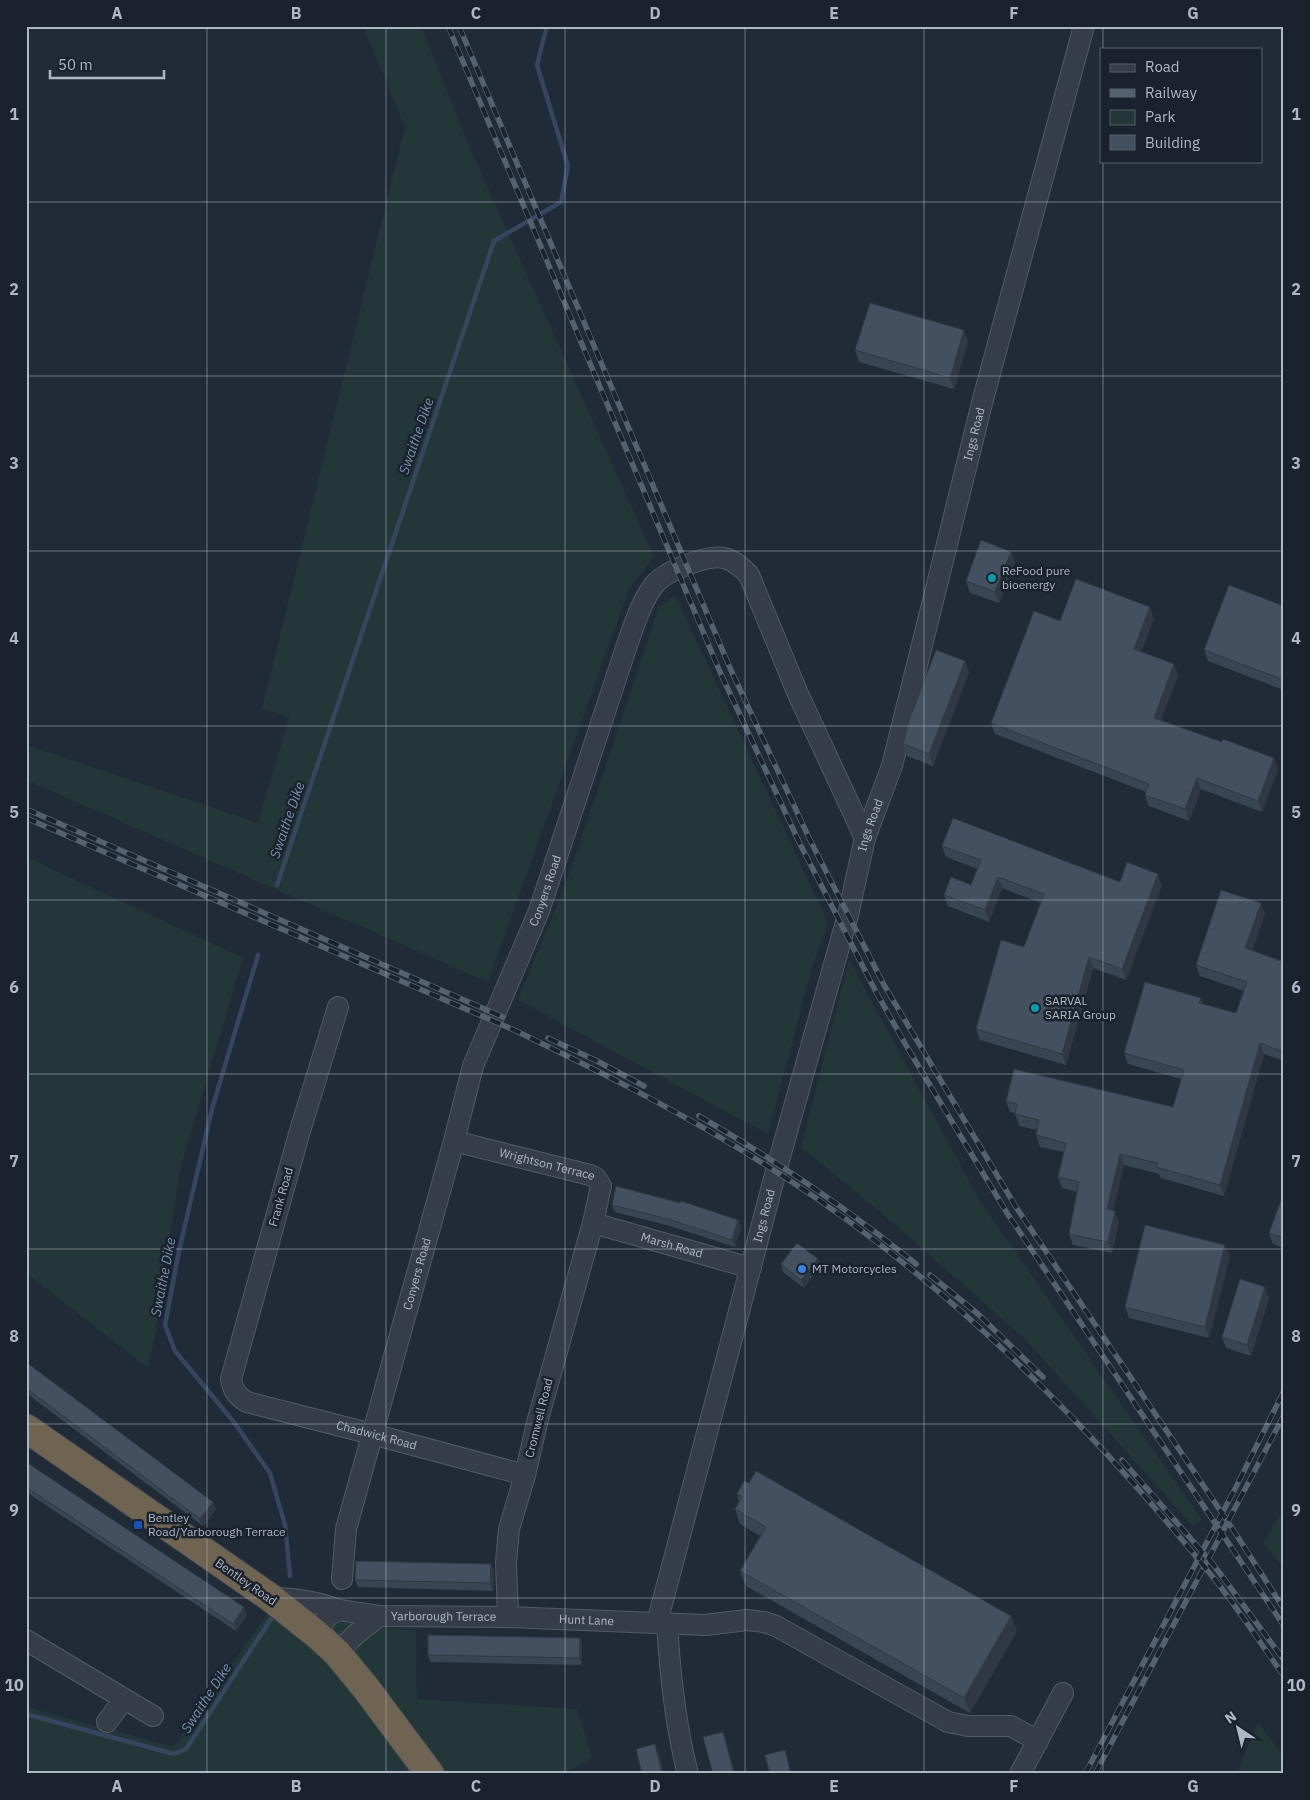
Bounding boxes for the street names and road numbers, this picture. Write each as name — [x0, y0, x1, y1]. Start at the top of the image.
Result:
street label: Ings Road — [960, 406, 988, 462]
street label: Ings Road — [854, 797, 886, 853]
street label: Conyers Road — [525, 853, 564, 928]
street label: Wrightson Terrace — [498, 1145, 598, 1184]
street label: Frank Road — [265, 1166, 296, 1228]
street label: Ings Road — [750, 1188, 778, 1244]
street label: Marsh Road — [639, 1229, 705, 1261]
street label: Conyers Road — [399, 1236, 434, 1311]
street label: Cromwell Road — [521, 1376, 556, 1459]
street label: Chadwick Road — [335, 1417, 419, 1453]
street label: Bentley Road — [213, 1555, 280, 1608]
street label: Yarborough Terrace — [391, 1608, 497, 1624]
street label: Hunt Lane — [559, 1611, 615, 1628]

